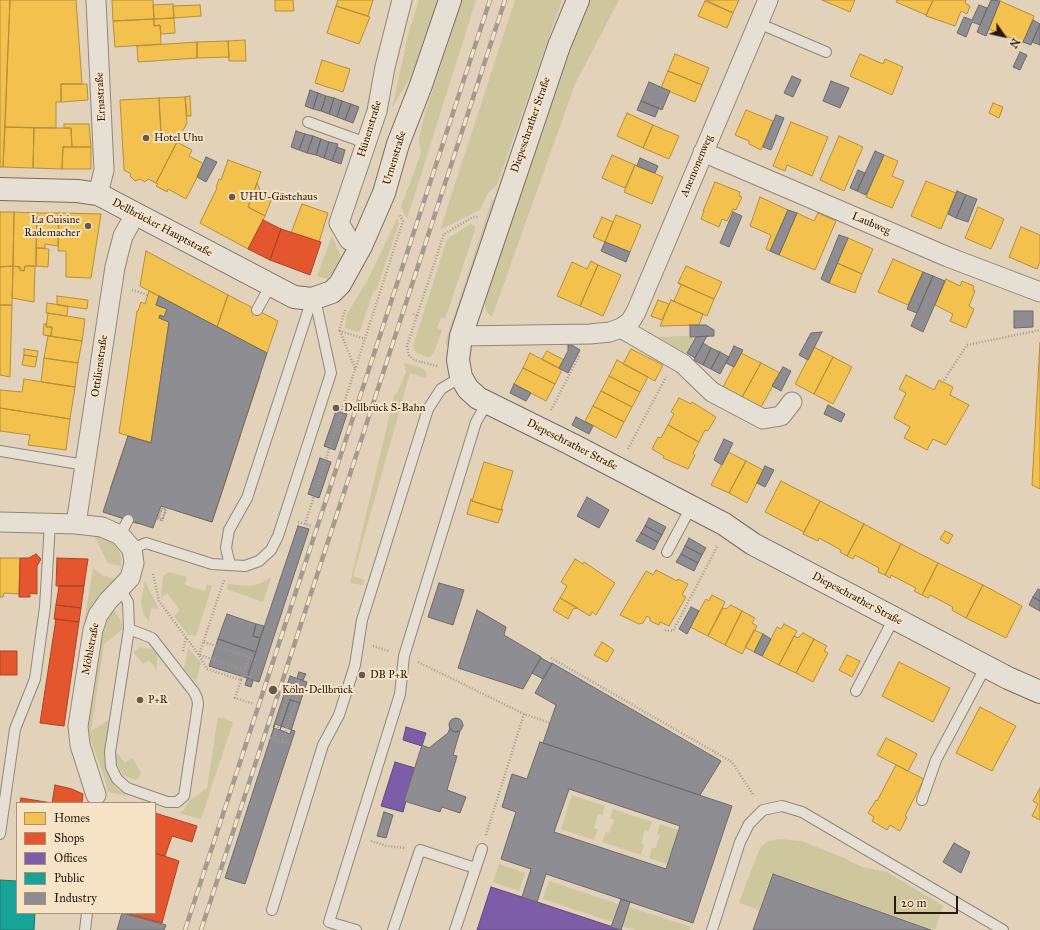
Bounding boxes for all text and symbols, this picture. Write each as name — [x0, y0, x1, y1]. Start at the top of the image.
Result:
north arrow — [984, 16, 1024, 56]
text: N — [1006, 35, 1022, 50]
street label: Ernastraße — [93, 72, 109, 122]
street label: Diepeschrather Straße — [508, 75, 554, 175]
street label: Hünenstraße — [355, 99, 385, 159]
street label: Urnenstraße — [381, 129, 409, 187]
place label: Hotel Uhu — [154, 131, 203, 145]
marker: Hotel Uhu — [141, 133, 151, 143]
street label: Anemonenweg — [678, 133, 716, 199]
place label: UHU-Gästehaus — [240, 190, 317, 204]
marker: UHU-Gästehaus — [227, 192, 237, 202]
street label: Dellbrücker Hauptstraße — [110, 196, 214, 260]
street label: Laubweg — [850, 210, 892, 238]
place label: La Cuisine Rademacher — [24, 213, 80, 239]
marker: La Cuisine Rademacher — [83, 221, 93, 231]
street label: Ottilienstraße — [89, 334, 111, 398]
place label: Dellbrück S-Bahn — [344, 401, 425, 415]
marker: Dellbrück S-Bahn — [331, 403, 341, 413]
street label: Diepeschrather Straße — [524, 416, 620, 474]
street label: Diepeschrather Straße — [810, 570, 904, 628]
street label: Möhlstraße — [79, 622, 103, 676]
place label: DB P+R — [370, 668, 408, 682]
marker: DB P+R — [357, 670, 367, 680]
place label: Köln-Dellbrück — [282, 683, 353, 697]
marker: Köln-Dellbrück — [267, 684, 279, 696]
place label: P+R — [148, 693, 168, 707]
marker: P+R — [135, 695, 145, 705]
legend — [16, 802, 156, 914]
text: Homes — [54, 811, 90, 825]
text: Shops — [54, 831, 84, 845]
text: Offices — [54, 851, 87, 865]
text: Public — [54, 871, 85, 885]
scale bar — [896, 888, 960, 914]
text: Industry — [54, 891, 97, 905]
text: 20 m — [901, 896, 927, 910]

